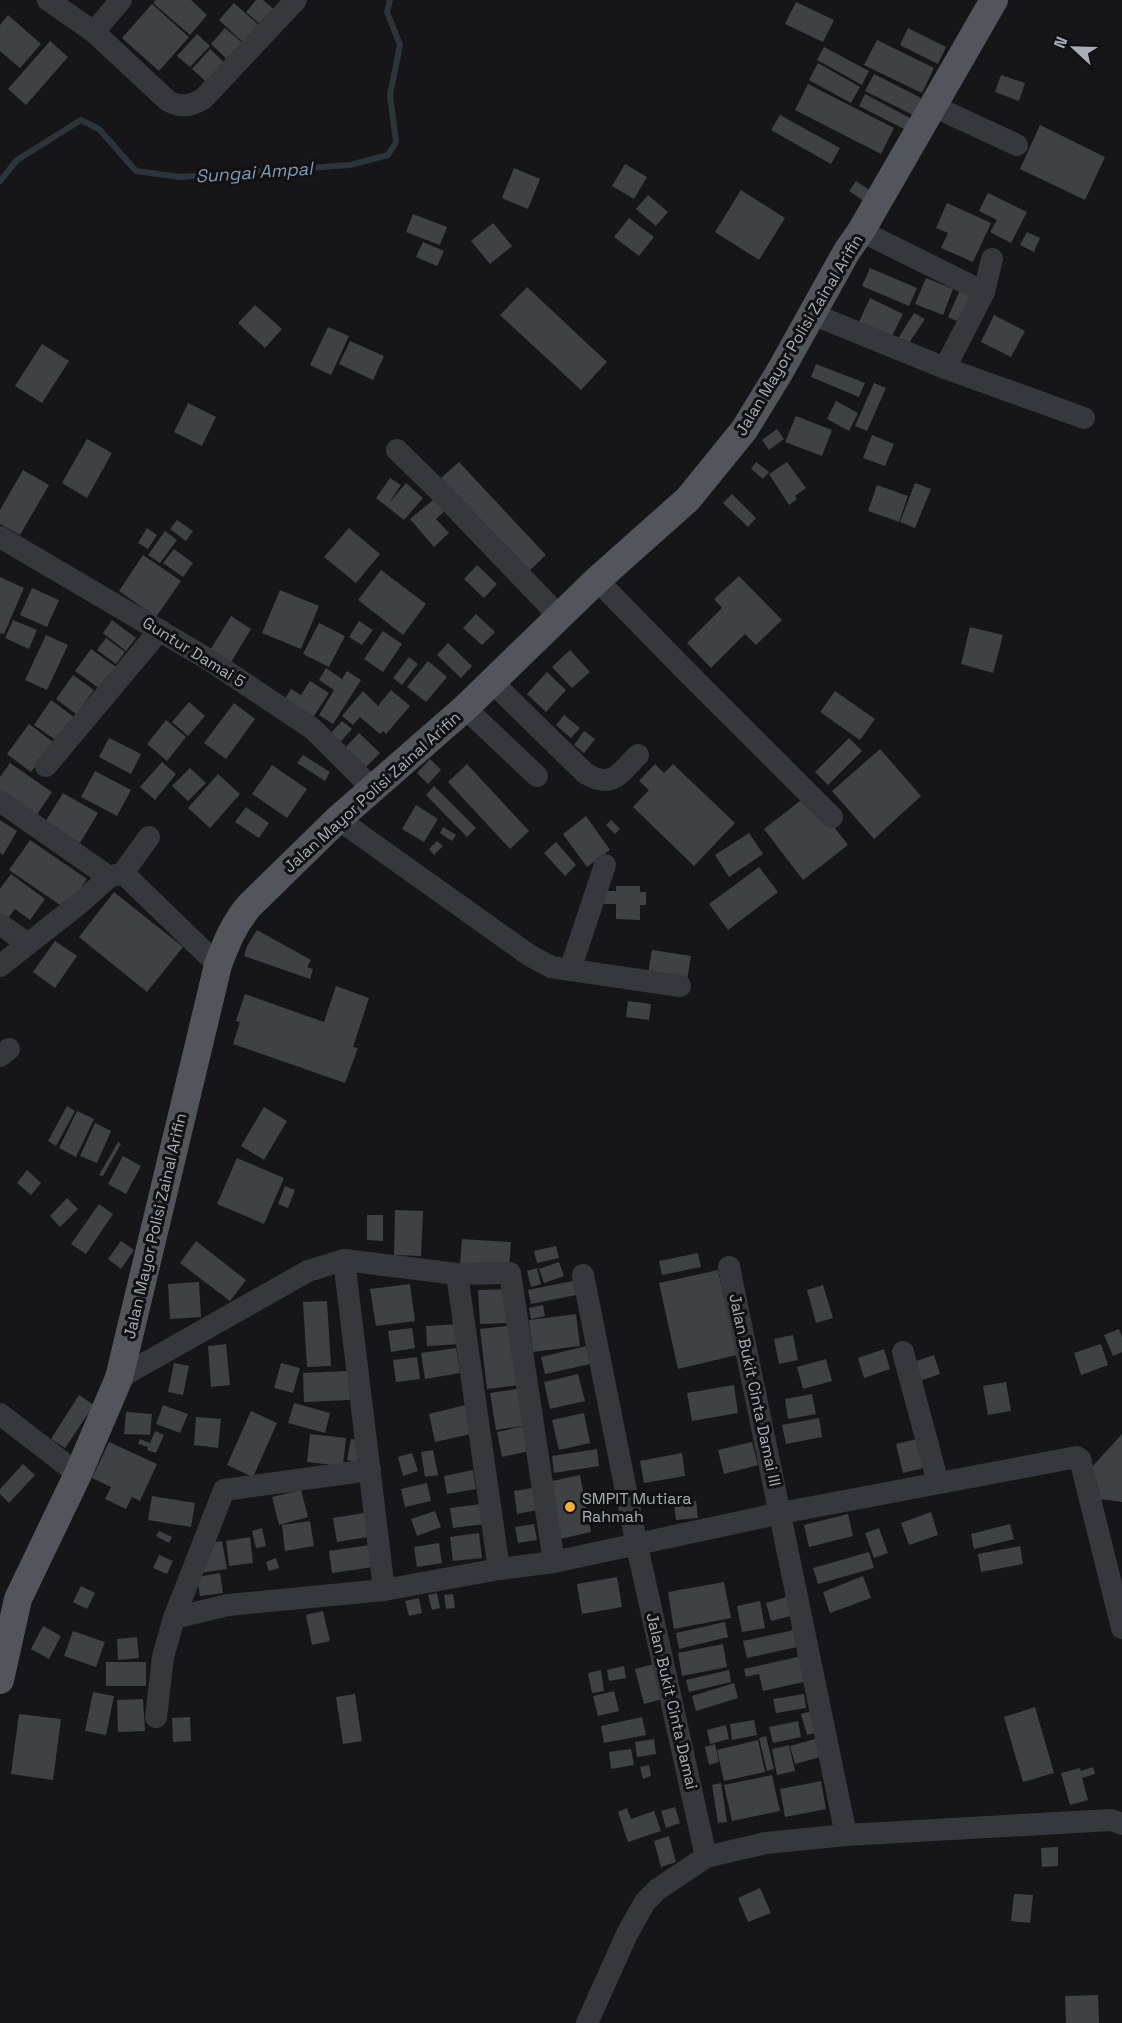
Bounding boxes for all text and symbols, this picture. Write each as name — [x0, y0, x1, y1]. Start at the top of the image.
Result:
north arrow — [1044, 18, 1104, 78]
text: N — [1049, 34, 1072, 51]
water label: Sungai Ampal — [195, 156, 316, 188]
street label: Jalan Mayor Polisi Zainal Arifin — [730, 231, 868, 439]
street label: Guntur Damai 5 — [139, 612, 249, 692]
street label: Jalan Mayor Polisi Zainal Arifin — [279, 707, 465, 877]
street label: Jalan Mayor Polisi Zainal Arifin — [119, 1111, 191, 1341]
street label: Jalan Bukit Cinta Damai III — [724, 1292, 786, 1488]
place label: SMPIT Mutiara Rahmah — [582, 1488, 691, 1527]
marker: SMPIT Mutiara Rahmah — [563, 1500, 577, 1514]
street label: Jalan Bukit Cinta Damai — [641, 1611, 703, 1791]

